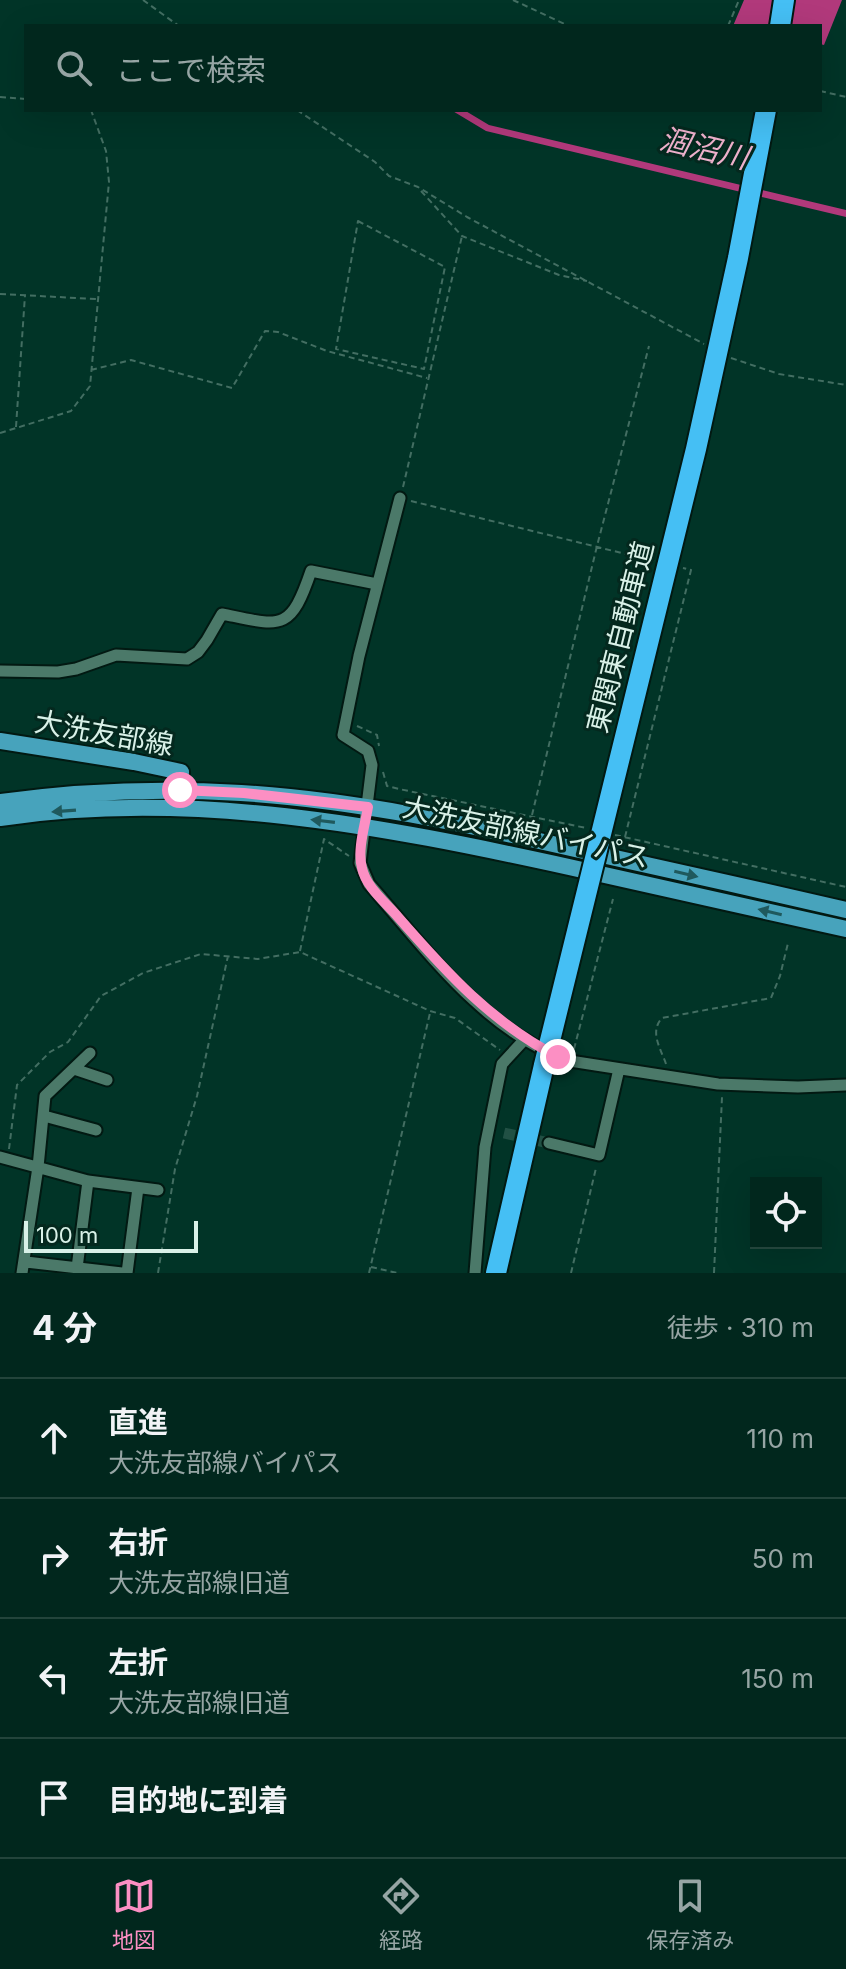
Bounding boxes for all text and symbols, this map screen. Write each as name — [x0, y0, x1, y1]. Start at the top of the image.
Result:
search box — [24, 24, 822, 112]
icon: search — [52, 46, 96, 90]
text: ここで検索 — [116, 52, 266, 88]
water label: 涸沼川 — [656, 120, 755, 176]
street label: 東関東自動車道 — [580, 538, 660, 736]
street label: 大洗友部線 — [32, 704, 176, 762]
route start — [162, 772, 198, 808]
street label: 大洗友部線バイパス — [399, 789, 653, 875]
one-way arrow — [51, 805, 76, 818]
one-way arrow — [310, 814, 335, 827]
one-way arrow — [673, 868, 698, 881]
one-way arrow — [757, 905, 782, 918]
route end — [540, 1039, 576, 1075]
map controls — [750, 1177, 822, 1249]
button: locate — [750, 1177, 822, 1249]
scale bar — [24, 1217, 198, 1253]
text: 100 m — [36, 1222, 98, 1248]
text: 4 分 — [32, 1307, 97, 1348]
text: 徒歩 · 310 m — [667, 1312, 814, 1343]
text: 直進 — [108, 1404, 168, 1440]
icon: ahead — [32, 1416, 76, 1460]
text: 110 m — [746, 1423, 814, 1454]
text: 大洗友部線バイパス — [108, 1447, 341, 1478]
text: 右折 — [108, 1524, 168, 1560]
icon: right — [32, 1536, 76, 1580]
text: 50 m — [752, 1543, 814, 1574]
text: 大洗友部線旧道 — [108, 1567, 290, 1598]
text: 左折 — [108, 1644, 168, 1680]
icon: left — [32, 1656, 76, 1700]
text: 150 m — [741, 1663, 814, 1694]
text: 大洗友部線旧道 — [108, 1687, 290, 1718]
icon: arrive — [32, 1776, 76, 1820]
text: 目的地に到着 — [108, 1782, 288, 1818]
tab: 地図 — [112, 1874, 156, 1954]
tab: 経路 — [379, 1874, 423, 1954]
tab: 保存済み — [646, 1874, 734, 1954]

